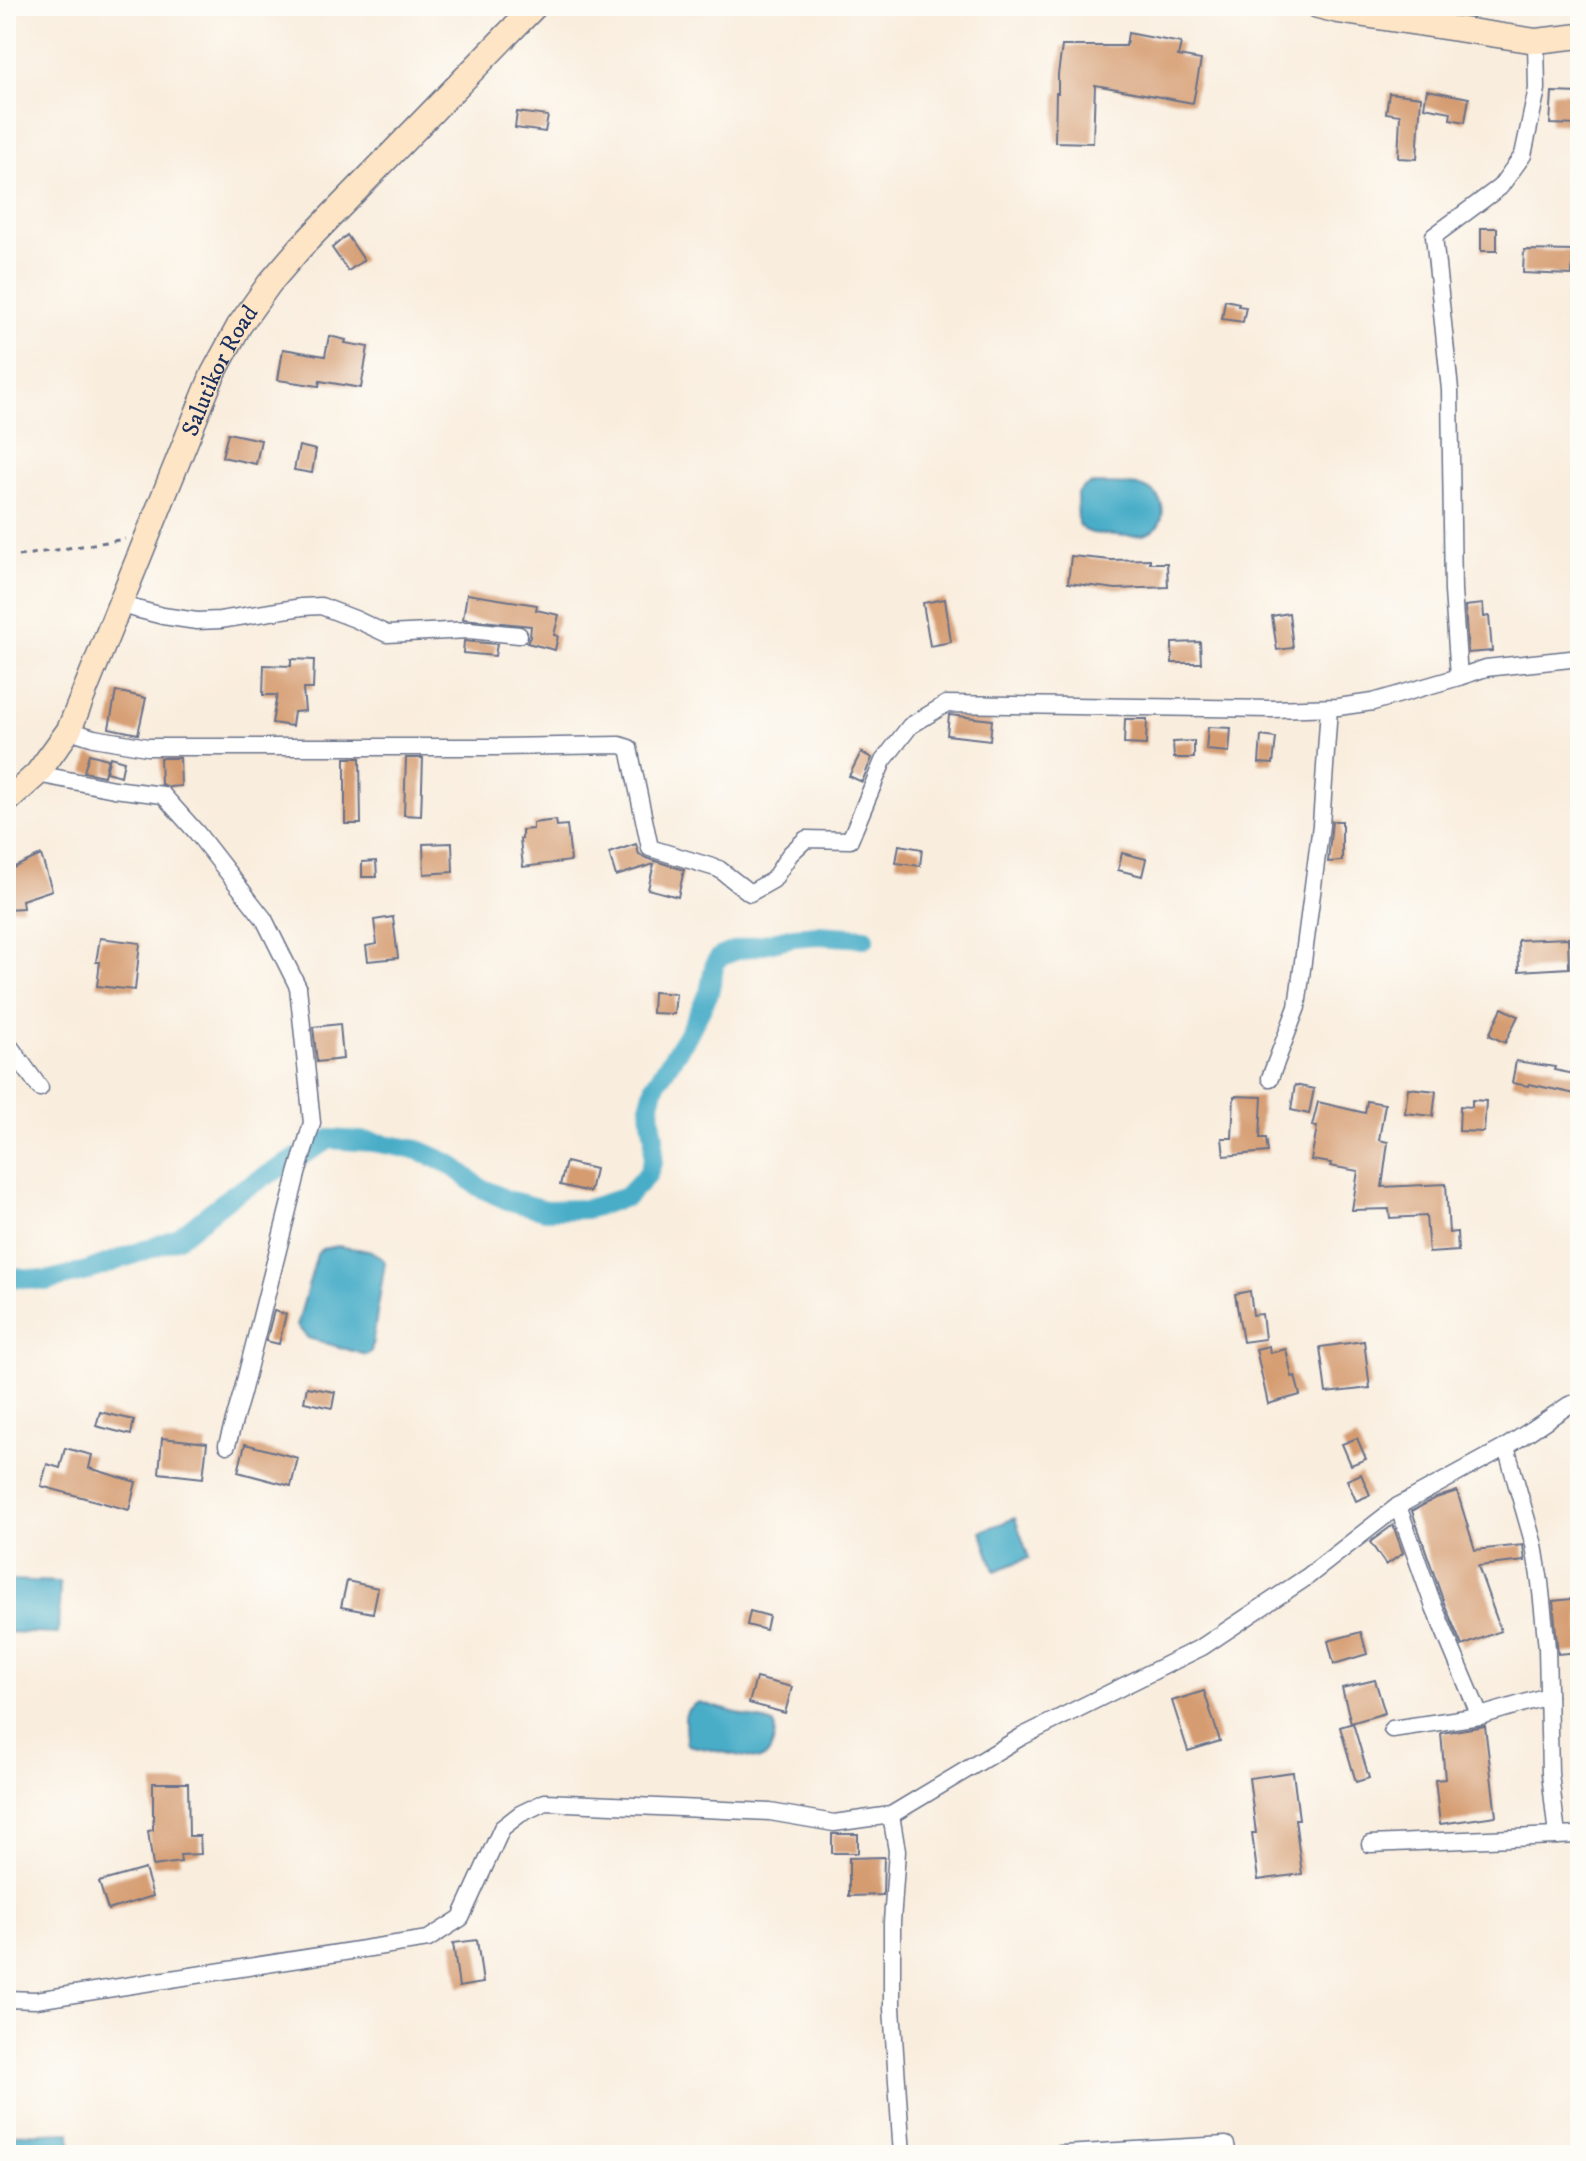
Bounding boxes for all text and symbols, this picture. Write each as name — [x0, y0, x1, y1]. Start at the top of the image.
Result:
street label: Salutikor Road — [175, 300, 265, 441]

